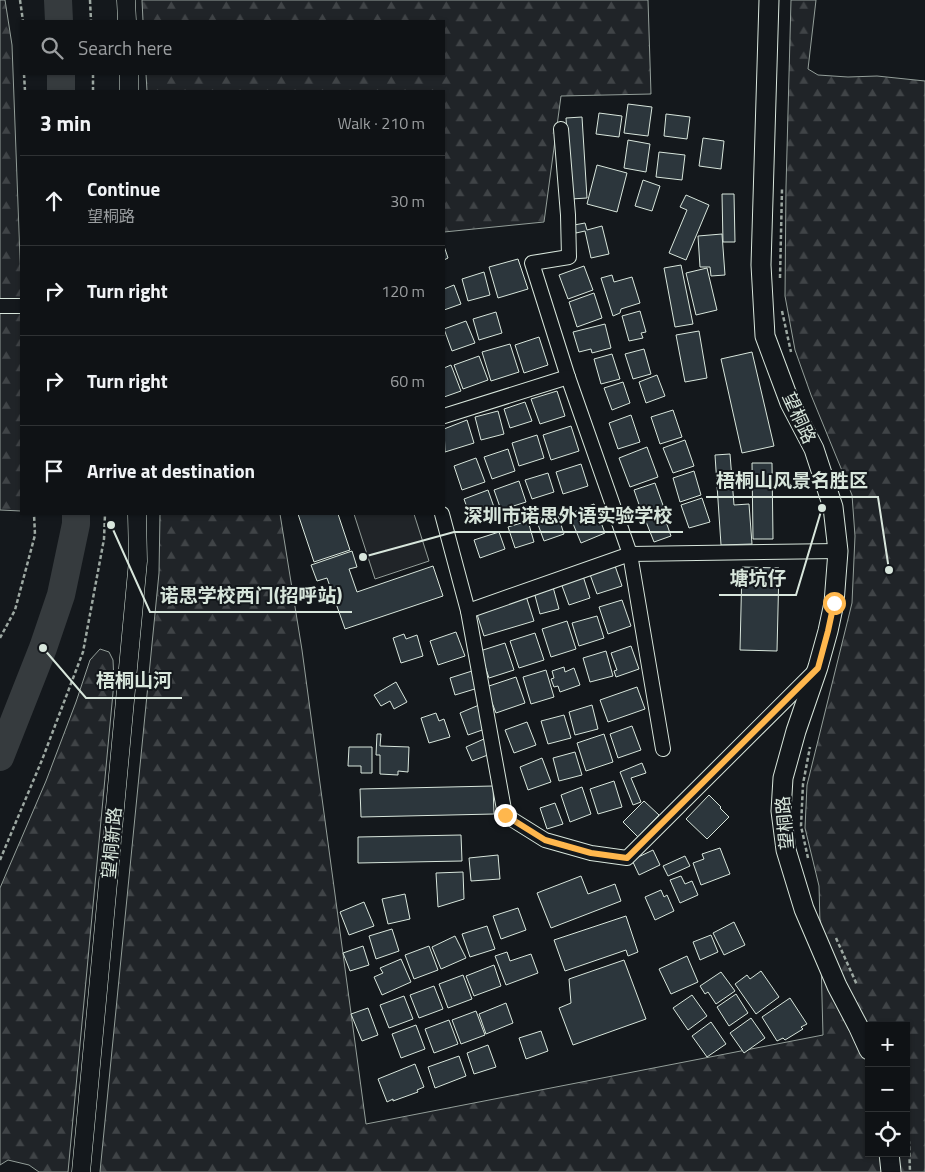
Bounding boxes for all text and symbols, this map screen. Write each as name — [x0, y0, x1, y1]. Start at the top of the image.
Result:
search box — [20, 20, 445, 75]
text: Search here — [78, 33, 172, 62]
icon: search — [38, 34, 66, 62]
text: 3 min — [40, 107, 91, 139]
text: Walk · 210 m — [337, 111, 425, 135]
text: Continue — [87, 174, 160, 203]
icon: ahead — [40, 187, 68, 215]
text: 30 m — [390, 189, 425, 213]
text: 望桐路 — [87, 204, 135, 228]
text: Turn right — [87, 276, 168, 305]
icon: right — [40, 277, 68, 305]
text: 120 m — [381, 279, 425, 303]
text: Turn right — [87, 366, 168, 395]
icon: right — [40, 367, 68, 395]
text: 60 m — [390, 369, 425, 393]
street label: 望桐路 — [776, 388, 823, 448]
text: Arrive at destination — [87, 456, 255, 485]
icon: arrive — [40, 457, 68, 485]
callout: 梧桐山风景名胜区 — [706, 463, 878, 497]
text: 梧桐山风景名胜区 — [716, 465, 868, 494]
callout: 深圳市诺思外语实验学校 — [454, 498, 683, 532]
text: 深圳市诺思外语实验学校 — [463, 500, 673, 529]
callout: 塘坑仔 — [719, 561, 796, 595]
text: 塘坑仔 — [729, 563, 787, 592]
callout: 诺思学校西门(招呼站) — [150, 578, 352, 612]
text: 诺思学校西门(招呼站) — [160, 580, 342, 609]
route start — [823, 592, 846, 615]
callout: 梧桐山河 — [86, 664, 182, 698]
text: 梧桐山河 — [96, 665, 172, 694]
street label: 望桐路 — [769, 795, 800, 851]
route end — [494, 804, 517, 827]
street label: 望桐新路 — [95, 806, 128, 880]
map controls — [865, 1022, 910, 1157]
button: + — [865, 1022, 910, 1067]
button: − — [865, 1067, 910, 1112]
button: locate — [865, 1112, 910, 1157]

